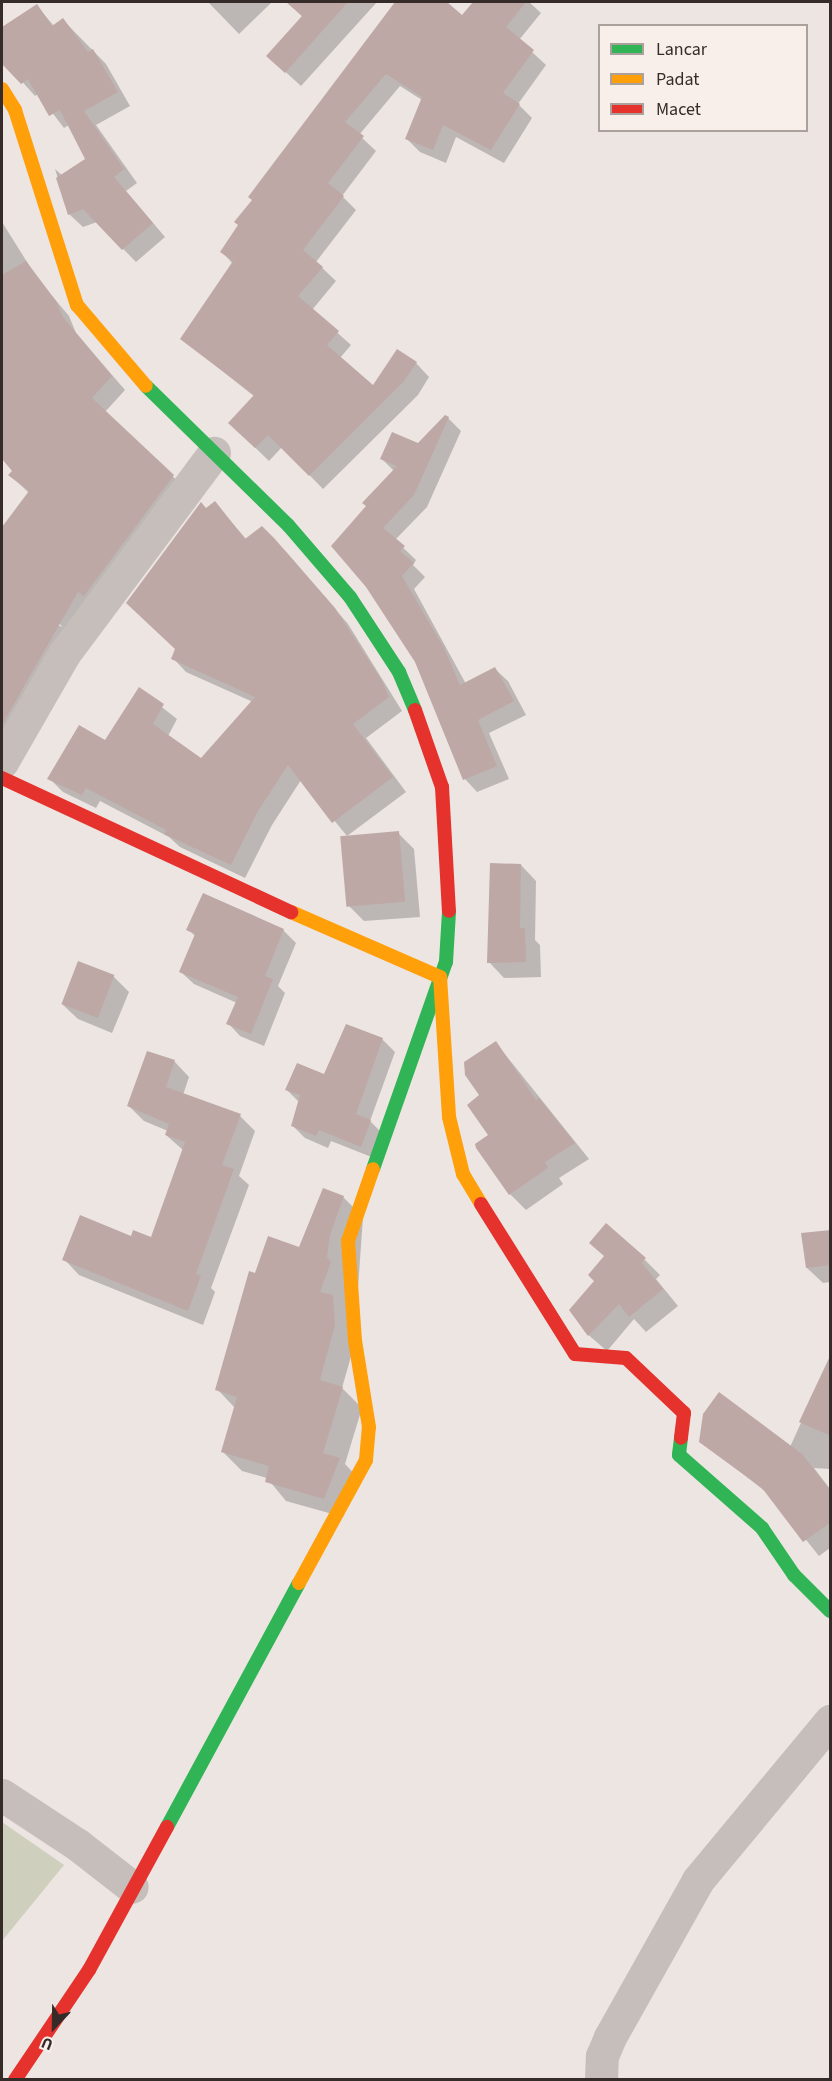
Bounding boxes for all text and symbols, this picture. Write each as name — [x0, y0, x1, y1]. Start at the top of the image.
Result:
legend — [598, 24, 808, 132]
text: Lancar — [656, 37, 707, 62]
text: Padat — [656, 67, 699, 92]
text: Macet — [656, 97, 701, 122]
north arrow — [24, 1997, 84, 2057]
text: U — [38, 2032, 56, 2056]

